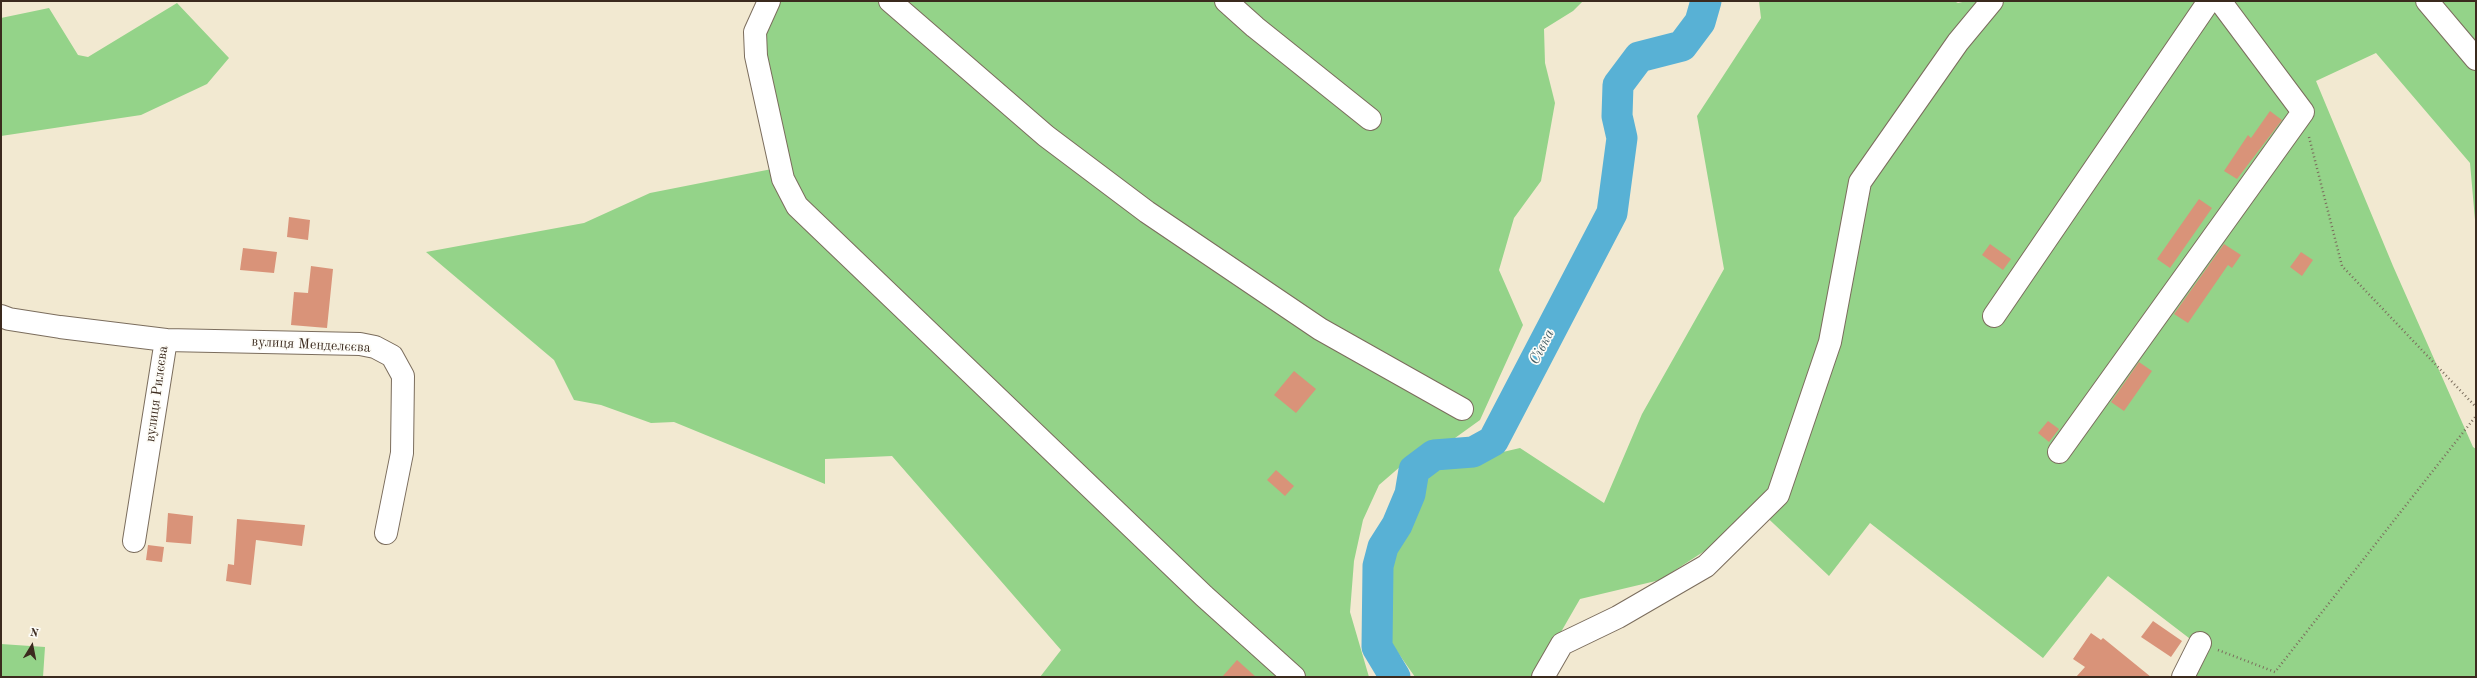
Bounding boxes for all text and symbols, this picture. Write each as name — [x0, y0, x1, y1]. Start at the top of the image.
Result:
water label: Сівка — [1525, 326, 1559, 368]
street label: вулиця Менделєєва — [251, 333, 371, 357]
street label: вулиця Рилєєва — [142, 345, 172, 443]
north arrow — [12, 626, 52, 666]
text: N — [29, 628, 39, 640]

